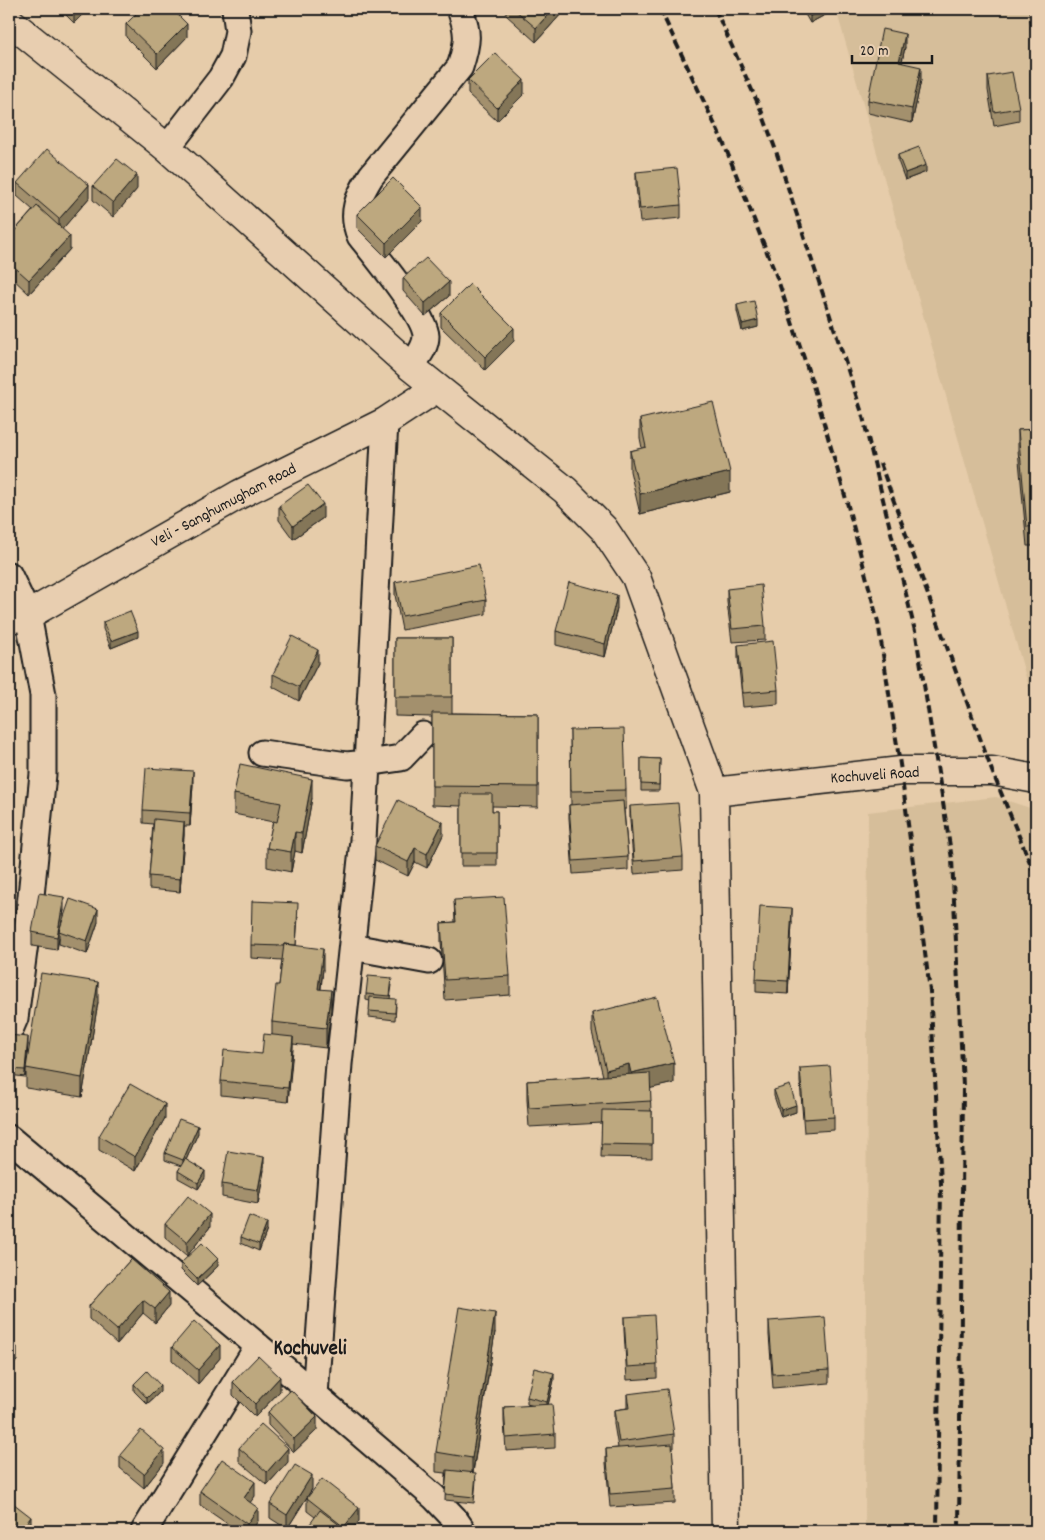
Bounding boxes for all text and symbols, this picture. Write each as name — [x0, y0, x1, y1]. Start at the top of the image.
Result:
scale bar — [852, 32, 932, 64]
text: 20 m — [860, 41, 888, 63]
street label: Veli - Sanghumugham Road — [147, 458, 301, 554]
street label: Kochuveli Road — [830, 761, 920, 791]
district label: Kochuveli — [274, 1335, 347, 1365]

